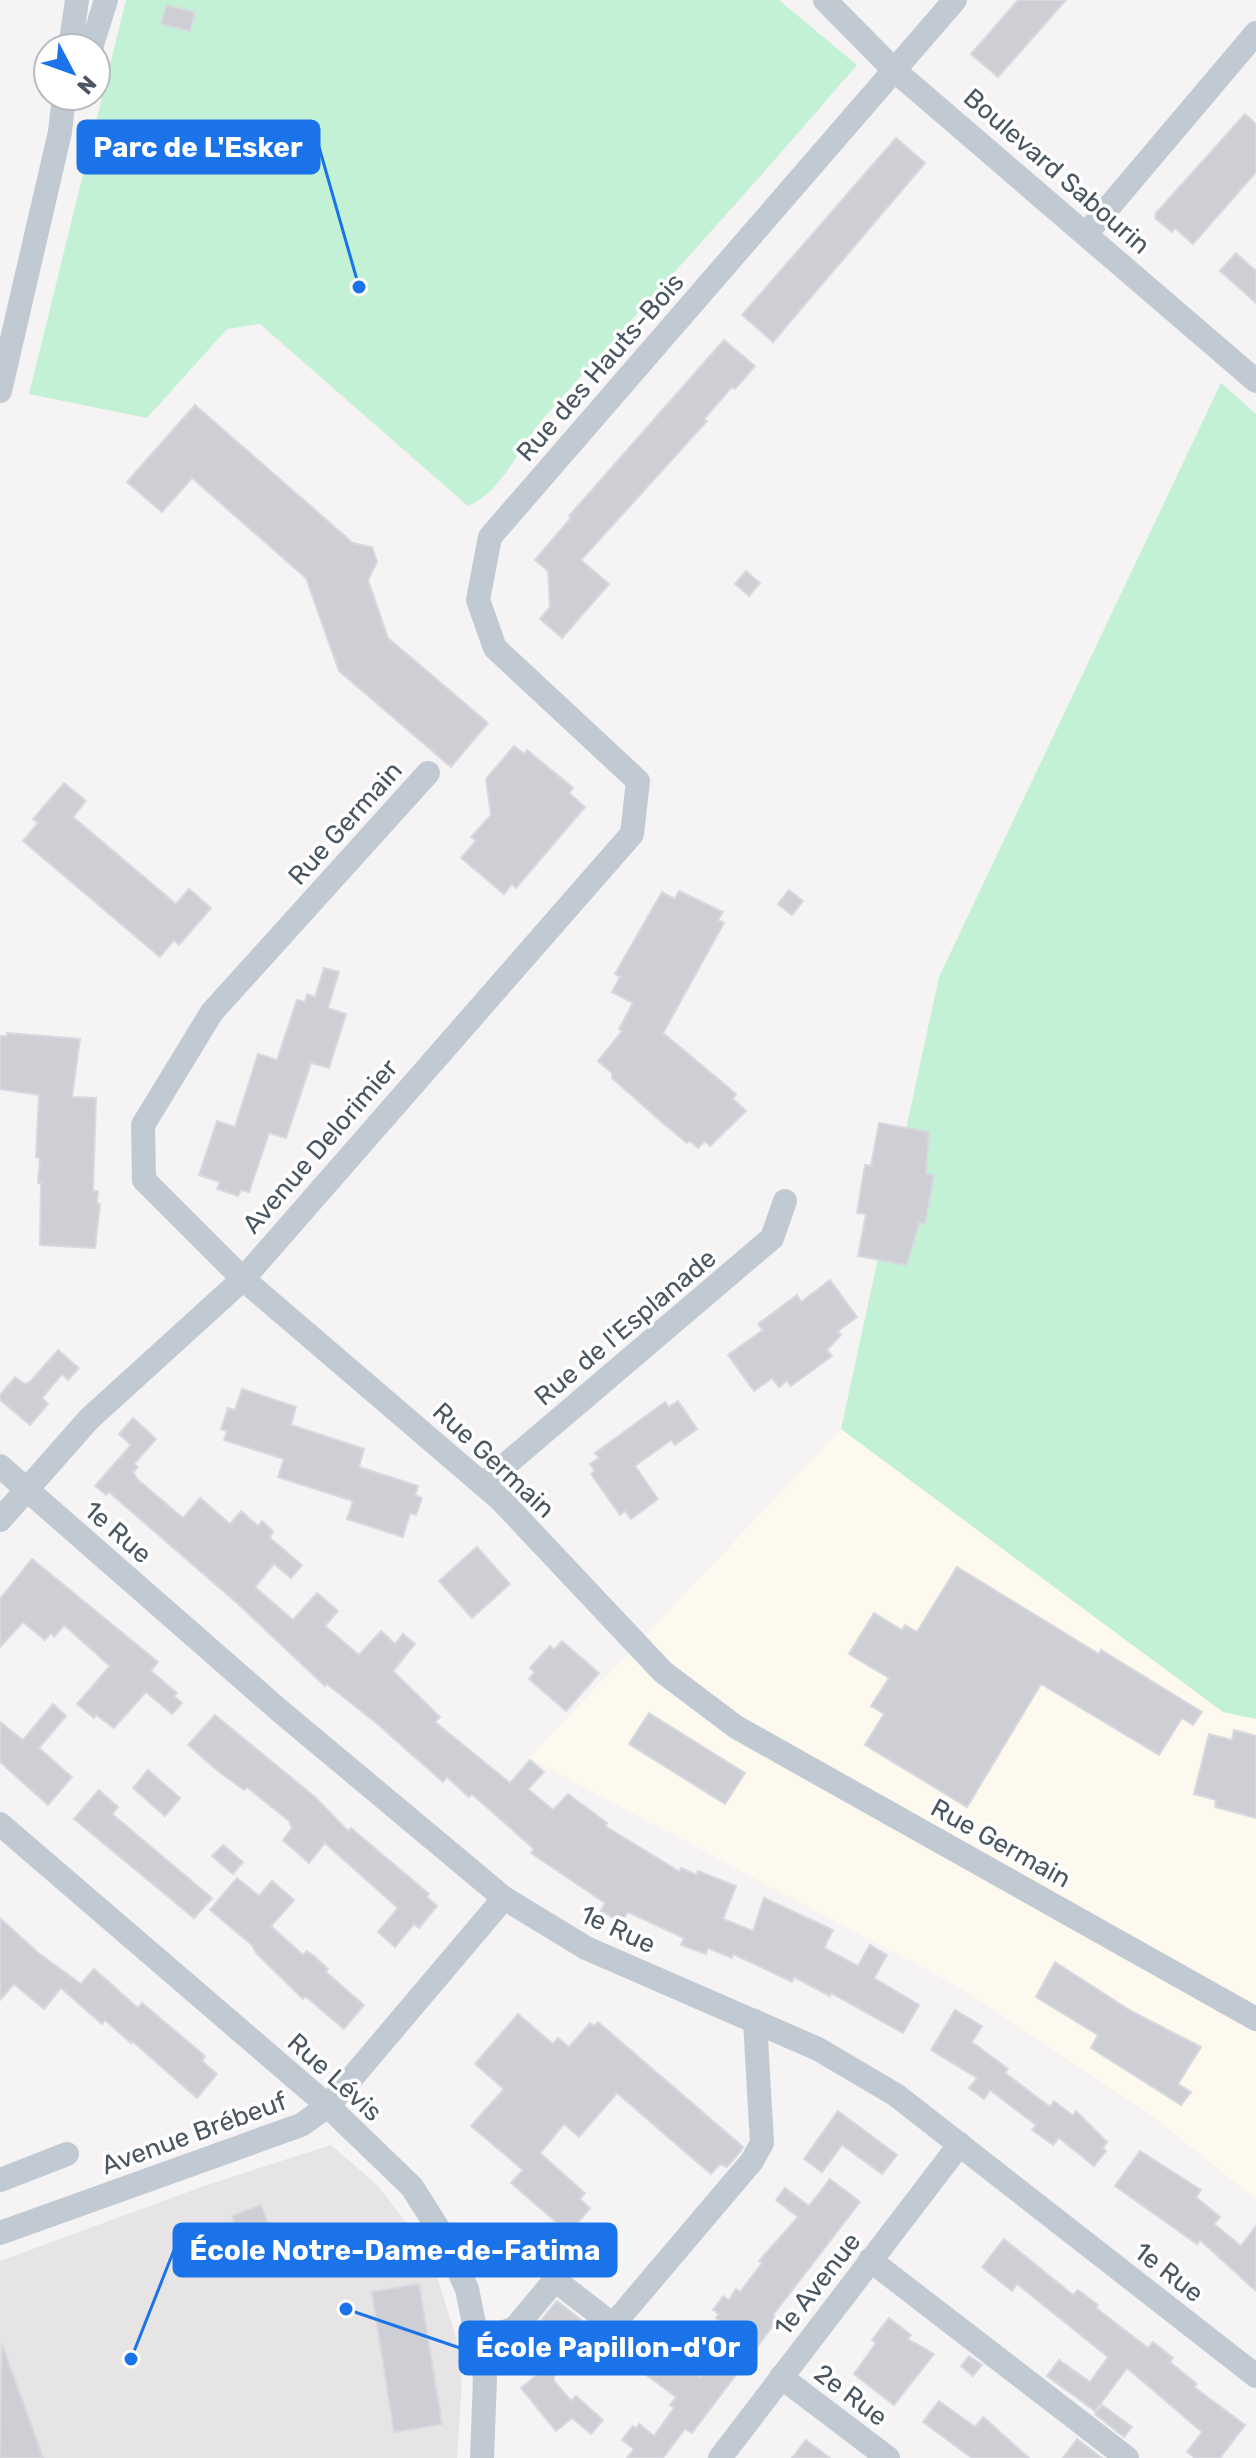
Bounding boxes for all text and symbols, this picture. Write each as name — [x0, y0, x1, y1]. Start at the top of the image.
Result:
north arrow — [32, 32, 112, 112]
text: N — [71, 70, 102, 100]
street label: Boulevard Sabourin — [957, 82, 1156, 261]
callout: Parc de L'Esker — [78, 121, 319, 173]
text: Parc de L'Esker — [93, 131, 303, 164]
street label: Rue des Hauts-Bois — [510, 267, 691, 468]
street label: Rue Germain — [282, 755, 409, 891]
street label: Avenue Delorimier — [236, 1053, 405, 1240]
street label: Rue de l'Esplanade — [528, 1242, 722, 1412]
street label: Rue Germain — [426, 1396, 561, 1525]
street label: 1e Rue — [78, 1495, 158, 1570]
street label: Rue Germain — [925, 1792, 1076, 1895]
street label: 1e Rue — [575, 1899, 660, 1960]
street label: Rue Lévis — [281, 2027, 388, 2128]
street label: Avenue Brébeuf — [97, 2086, 291, 2181]
callout: École Notre-Dame-de-Fatima — [174, 2224, 616, 2276]
street label: 1e Avenue — [767, 2227, 867, 2342]
text: École Notre-Dame-de-Fatima — [190, 2234, 600, 2267]
street label: 1e Rue — [1128, 2236, 1209, 2309]
callout: École Papillon-d'Or — [460, 2322, 756, 2374]
text: École Papillon-d'Or — [476, 2331, 741, 2364]
street label: 2e Rue — [808, 2358, 893, 2433]

